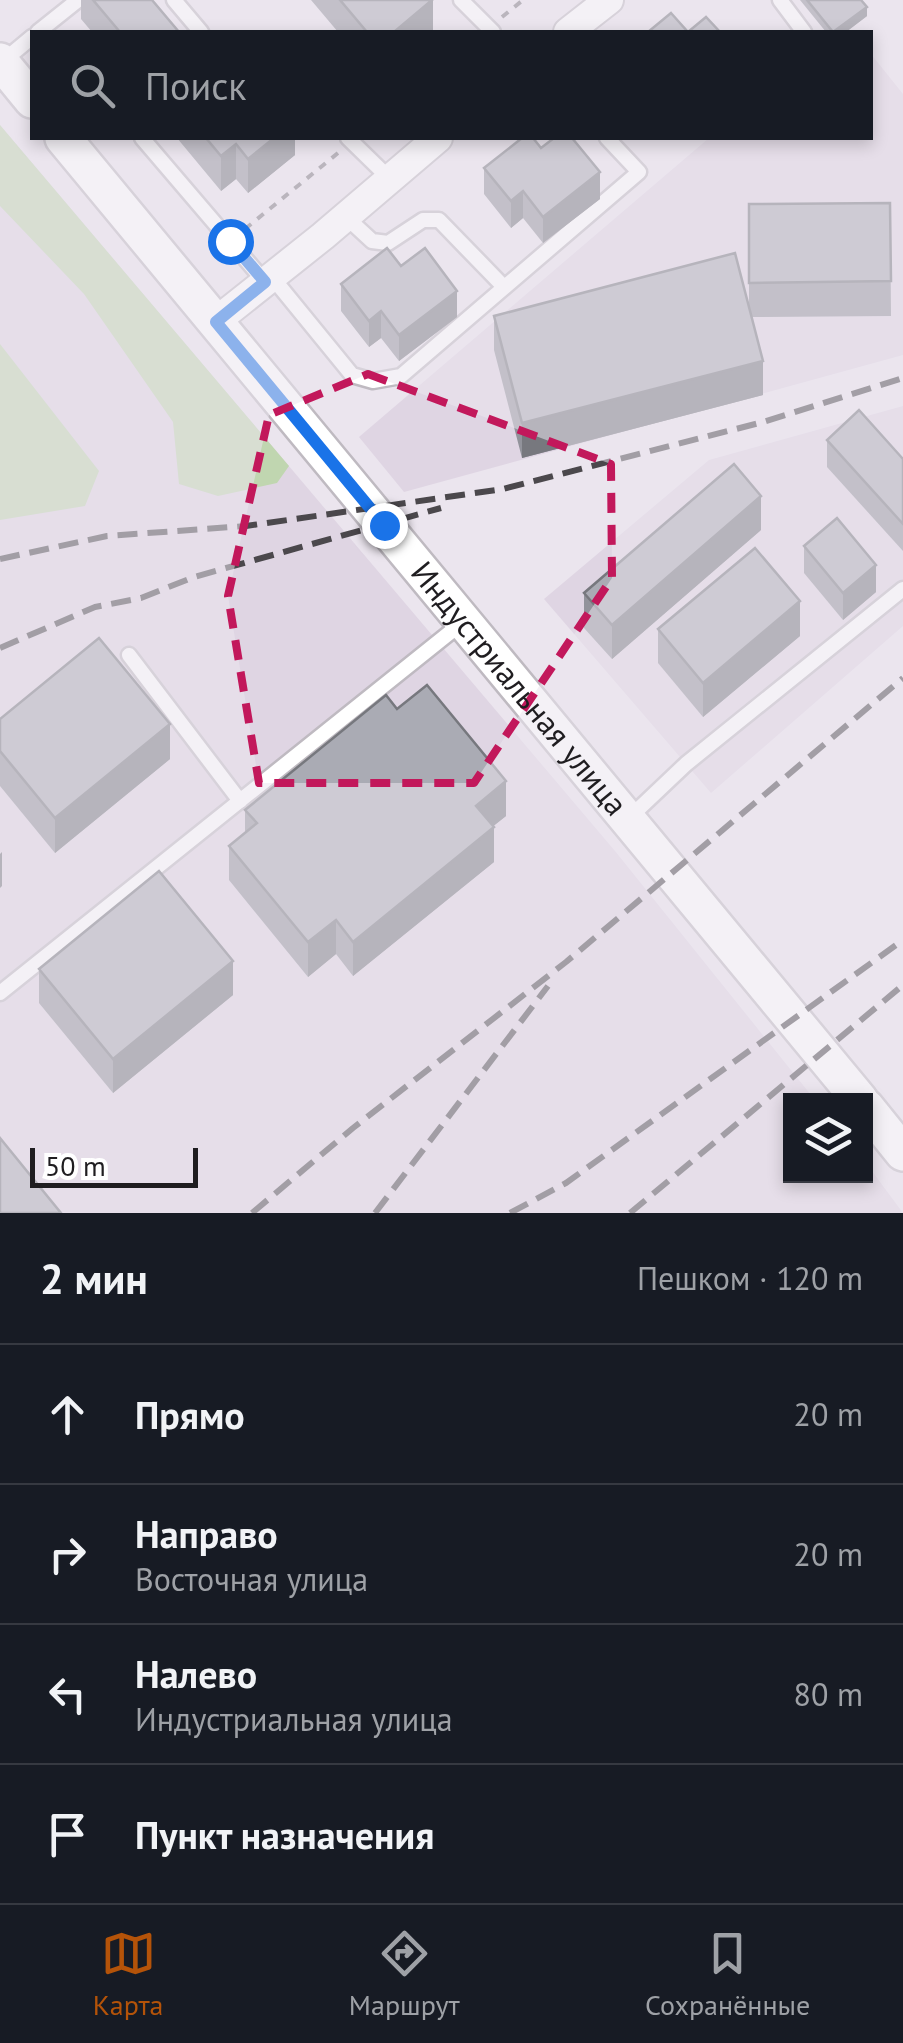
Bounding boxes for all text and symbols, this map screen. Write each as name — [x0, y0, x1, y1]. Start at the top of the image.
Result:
search box — [30, 30, 873, 140]
icon: search — [65, 58, 120, 113]
text: Поиск — [145, 61, 246, 110]
route start — [208, 219, 254, 265]
route end — [362, 503, 408, 549]
street label: Индустриальная улица — [402, 552, 637, 824]
map controls — [783, 1093, 873, 1183]
button: layers — [783, 1093, 873, 1183]
scale bar — [30, 1143, 198, 1188]
text: 50 m — [45, 1147, 106, 1184]
text: 2 мин — [40, 1251, 148, 1306]
text: Пешком · 120 m — [637, 1257, 863, 1299]
icon: ahead — [40, 1387, 95, 1442]
text: Прямо — [135, 1390, 245, 1439]
text: 20 m — [794, 1393, 863, 1435]
text: Направо — [135, 1509, 278, 1558]
icon: right — [40, 1527, 95, 1582]
text: 20 m — [794, 1533, 863, 1575]
text: Восточная улица — [135, 1558, 368, 1600]
text: Налево — [135, 1649, 257, 1698]
icon: left — [40, 1667, 95, 1722]
text: 80 m — [794, 1673, 863, 1715]
text: Индустриальная улица — [135, 1698, 453, 1740]
icon: arrive — [40, 1807, 95, 1862]
text: Пункт назначения — [135, 1810, 434, 1859]
tab: Карта — [93, 1926, 163, 2023]
tab: Маршрут — [349, 1926, 460, 2023]
tab: Сохранённые — [645, 1926, 810, 2023]

